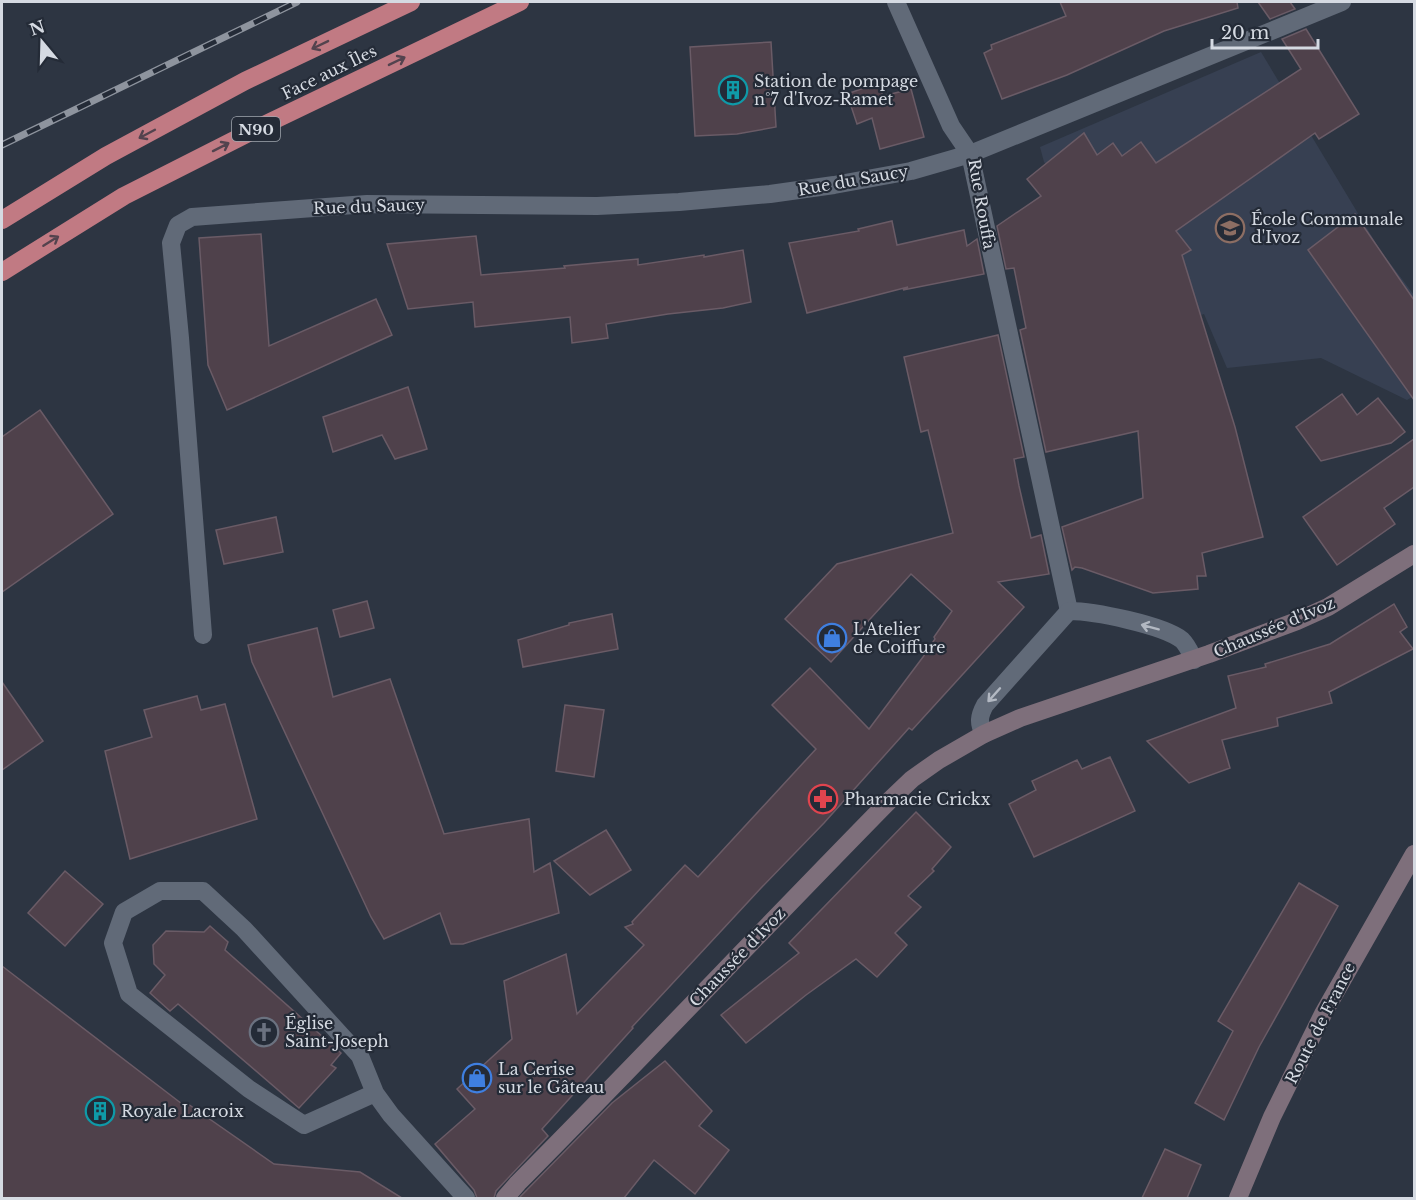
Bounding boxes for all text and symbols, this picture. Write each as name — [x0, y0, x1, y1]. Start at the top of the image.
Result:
north arrow — [12, 12, 72, 72]
scale bar — [1212, 12, 1318, 50]
text: N — [27, 16, 47, 40]
text: 20 m — [1221, 22, 1269, 44]
one-way arrow — [312, 39, 330, 51]
street label: Face aux Îles — [278, 40, 380, 104]
one-way arrow — [387, 55, 405, 66]
place label: Station de pompage n°7 d'Ivoz-Ramet — [754, 71, 918, 109]
building icon: Station de pompage n°7 d'Ivoz-Ramet — [717, 74, 749, 106]
road number: N90 — [232, 117, 280, 141]
one-way arrow — [139, 128, 156, 140]
one-way arrow — [212, 140, 230, 152]
street label: Rue Rouffa — [964, 157, 1000, 251]
street label: Rue du Saucy — [796, 160, 911, 200]
street label: Rue du Saucy — [313, 194, 426, 218]
place label: École Communale d'Ivoz — [1251, 209, 1403, 247]
school or university icon: École Communale d'Ivoz — [1214, 212, 1246, 244]
one-way arrow — [42, 235, 59, 247]
street label: Chaussée d'Ivoz — [1210, 592, 1338, 662]
place label: L'Atelier de Coiffure — [853, 619, 945, 657]
one-way arrow — [1140, 620, 1159, 632]
shop icon: L'Atelier de Coiffure — [816, 622, 848, 654]
one-way arrow — [987, 687, 1001, 702]
pharmacy icon: Pharmacie Crickx — [807, 783, 839, 815]
place label: Pharmacie Crickx — [844, 789, 991, 809]
street label: Chaussée d'Ivoz — [685, 903, 789, 1011]
street label: Route de France — [1281, 959, 1359, 1087]
place label: Église Saint-Joseph — [285, 1013, 389, 1051]
church icon: Église Saint-Joseph — [248, 1016, 280, 1048]
place label: La Cerise sur le Gâteau — [498, 1059, 605, 1097]
shop icon: La Cerise sur le Gâteau — [461, 1062, 493, 1094]
building icon: Royale Lacroix — [84, 1095, 116, 1127]
place label: Royale Lacroix — [121, 1101, 244, 1121]

